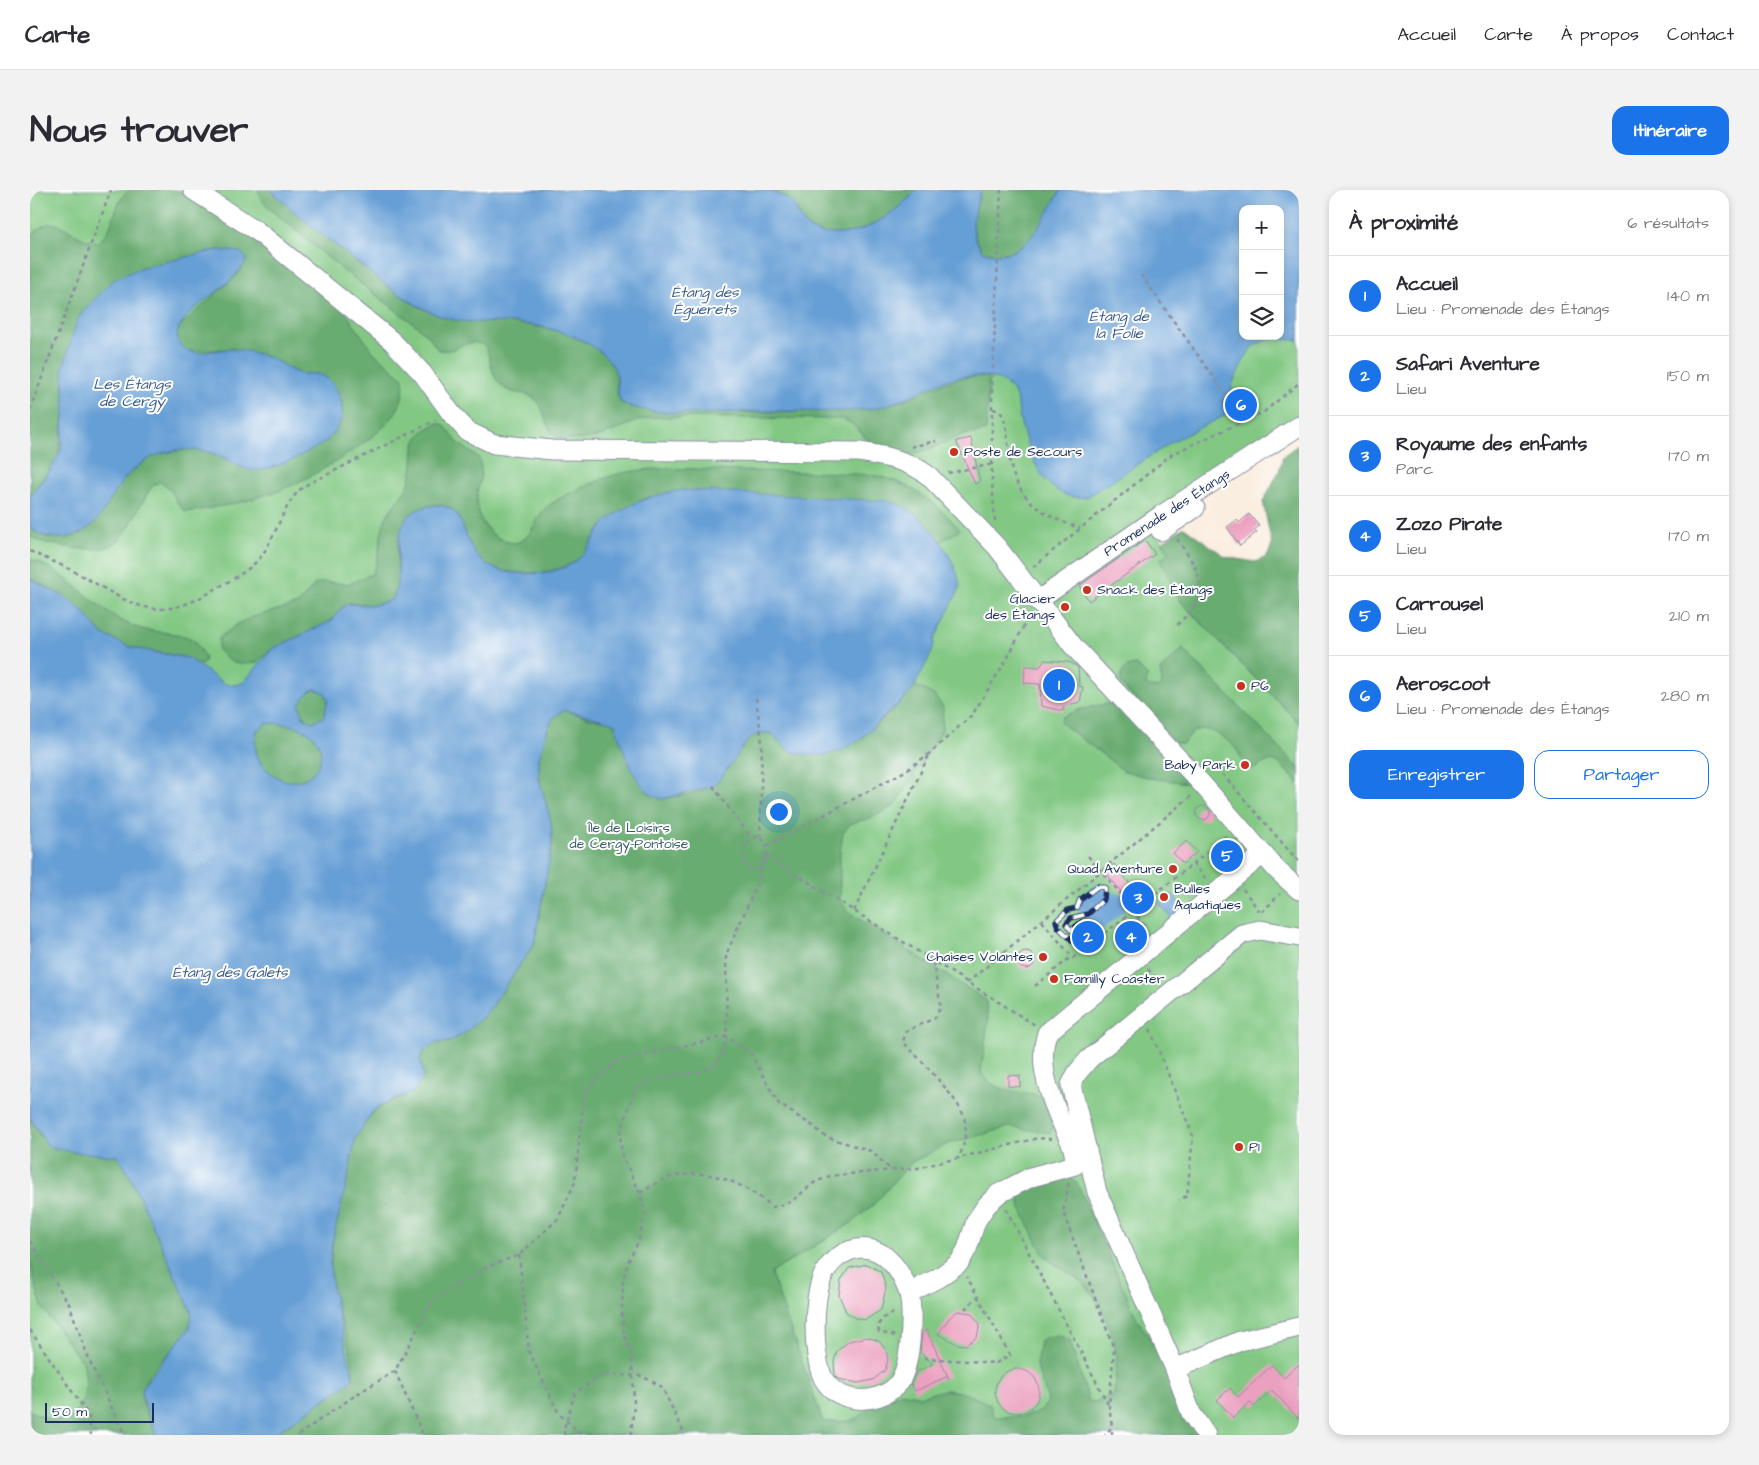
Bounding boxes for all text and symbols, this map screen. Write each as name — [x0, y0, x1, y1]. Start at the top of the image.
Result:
text: Carte — [25, 18, 90, 52]
text: Accueil — [1397, 22, 1456, 47]
text: Carte — [1484, 22, 1533, 47]
text: À propos — [1561, 22, 1639, 47]
text: Contact — [1667, 22, 1734, 47]
text: Nous trouver — [30, 106, 248, 155]
button: Itinéraire — [1612, 106, 1729, 155]
map controls — [1239, 205, 1284, 340]
button: + — [1239, 205, 1284, 250]
text: À proximité — [1349, 208, 1458, 237]
text: 6 résultats — [1627, 212, 1709, 234]
button: − — [1239, 250, 1284, 295]
text: Accueil — [1396, 271, 1458, 298]
water label: Étang des Éguerets — [671, 282, 740, 321]
text: 1 — [1364, 285, 1366, 307]
text: 140 m — [1667, 285, 1709, 307]
button: layers — [1239, 295, 1284, 340]
text: Lieu · Promenade des Étangs — [1396, 298, 1610, 320]
water label: Étang de la Folie — [1089, 306, 1150, 344]
text: Safari Aventure — [1396, 351, 1540, 378]
text: 2 — [1360, 365, 1370, 387]
text: 150 m — [1667, 365, 1709, 387]
water label: Les Étangs de Cergy — [93, 374, 172, 413]
text: Lieu — [1396, 378, 1426, 400]
pin: 6 — [1225, 386, 1257, 424]
text: Royaume des enfants — [1396, 431, 1587, 458]
place label: Poste de Secours — [964, 442, 1082, 462]
text: 3 — [1361, 445, 1369, 467]
text: 170 m — [1668, 445, 1709, 467]
marker: Poste de Secours — [948, 446, 960, 458]
text: Parc — [1396, 458, 1433, 480]
street label: Promenade des Étangs — [1100, 465, 1234, 561]
text: Zozo Pirate — [1396, 511, 1502, 538]
text: 4 — [1360, 525, 1370, 547]
text: 170 m — [1668, 525, 1709, 547]
text: Lieu — [1396, 538, 1426, 560]
place label: Snack des Étangs — [1097, 580, 1213, 600]
marker: Snack des Étangs — [1081, 584, 1093, 596]
place label: Glacier des Étangs — [985, 589, 1055, 625]
text: Carrousel — [1396, 591, 1483, 618]
marker: Glacier des Étangs — [1059, 601, 1071, 613]
text: 5 — [1359, 605, 1371, 627]
text: 210 m — [1669, 605, 1709, 627]
text: Lieu — [1396, 618, 1426, 640]
pin: 1 — [1043, 666, 1075, 704]
text: Aeroscoot — [1396, 671, 1490, 698]
place label: P6 — [1251, 676, 1269, 696]
marker: P6 — [1235, 680, 1247, 692]
text: 6 — [1360, 685, 1370, 707]
text: 280 m — [1661, 685, 1709, 707]
text: Lieu · Promenade des Étangs — [1396, 698, 1610, 720]
button: Enregistrer — [1349, 750, 1524, 799]
button: Partager — [1534, 750, 1709, 799]
place label: Baby Park — [1164, 755, 1235, 775]
marker: Baby Park — [1239, 759, 1251, 771]
your location — [766, 799, 792, 825]
park label: Île de Loisirs de Cergy-Pontoise — [570, 818, 689, 854]
pin: 5 — [1211, 837, 1243, 875]
place label: Quad Aventure — [1067, 859, 1163, 879]
marker: Quad Aventure — [1167, 863, 1179, 875]
pin: 3 — [1122, 879, 1154, 917]
place label: Bulles Aquatiques — [1174, 879, 1241, 915]
marker: Bulles Aquatiques — [1158, 891, 1170, 903]
pin: 2 — [1072, 918, 1104, 956]
pin: 4 — [1115, 918, 1147, 956]
place label: Chaises Volantes — [926, 947, 1033, 967]
marker: Chaises Volantes — [1037, 951, 1049, 963]
water label: Étang des Galets — [172, 962, 289, 984]
place label: Familly Coaster — [1064, 969, 1165, 989]
marker: Familly Coaster — [1048, 973, 1060, 985]
place label: P1 — [1249, 1137, 1260, 1157]
marker: P1 — [1233, 1141, 1245, 1153]
scale bar — [45, 1400, 154, 1423]
text: 50 m — [52, 1402, 87, 1422]

